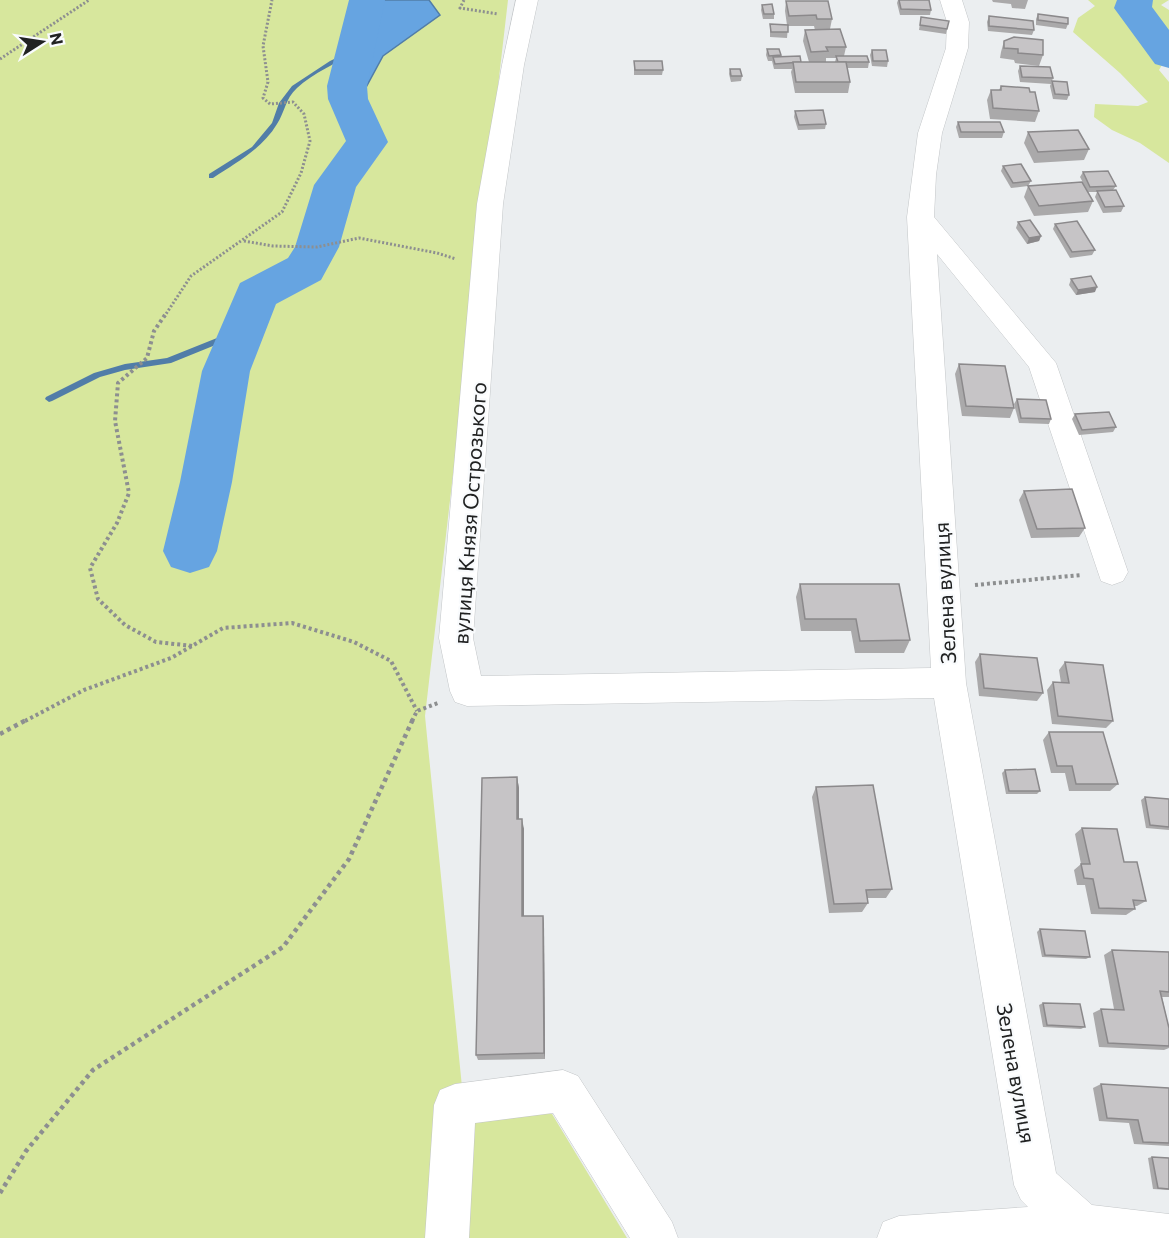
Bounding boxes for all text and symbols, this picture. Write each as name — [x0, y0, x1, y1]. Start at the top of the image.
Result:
north arrow — [12, 12, 72, 72]
text: N — [47, 31, 68, 47]
street label: вулиця Князя Острозького — [447, 381, 491, 645]
street label: Зелена вулиця — [928, 522, 960, 664]
street label: Зелена вулиця — [992, 1001, 1042, 1145]

